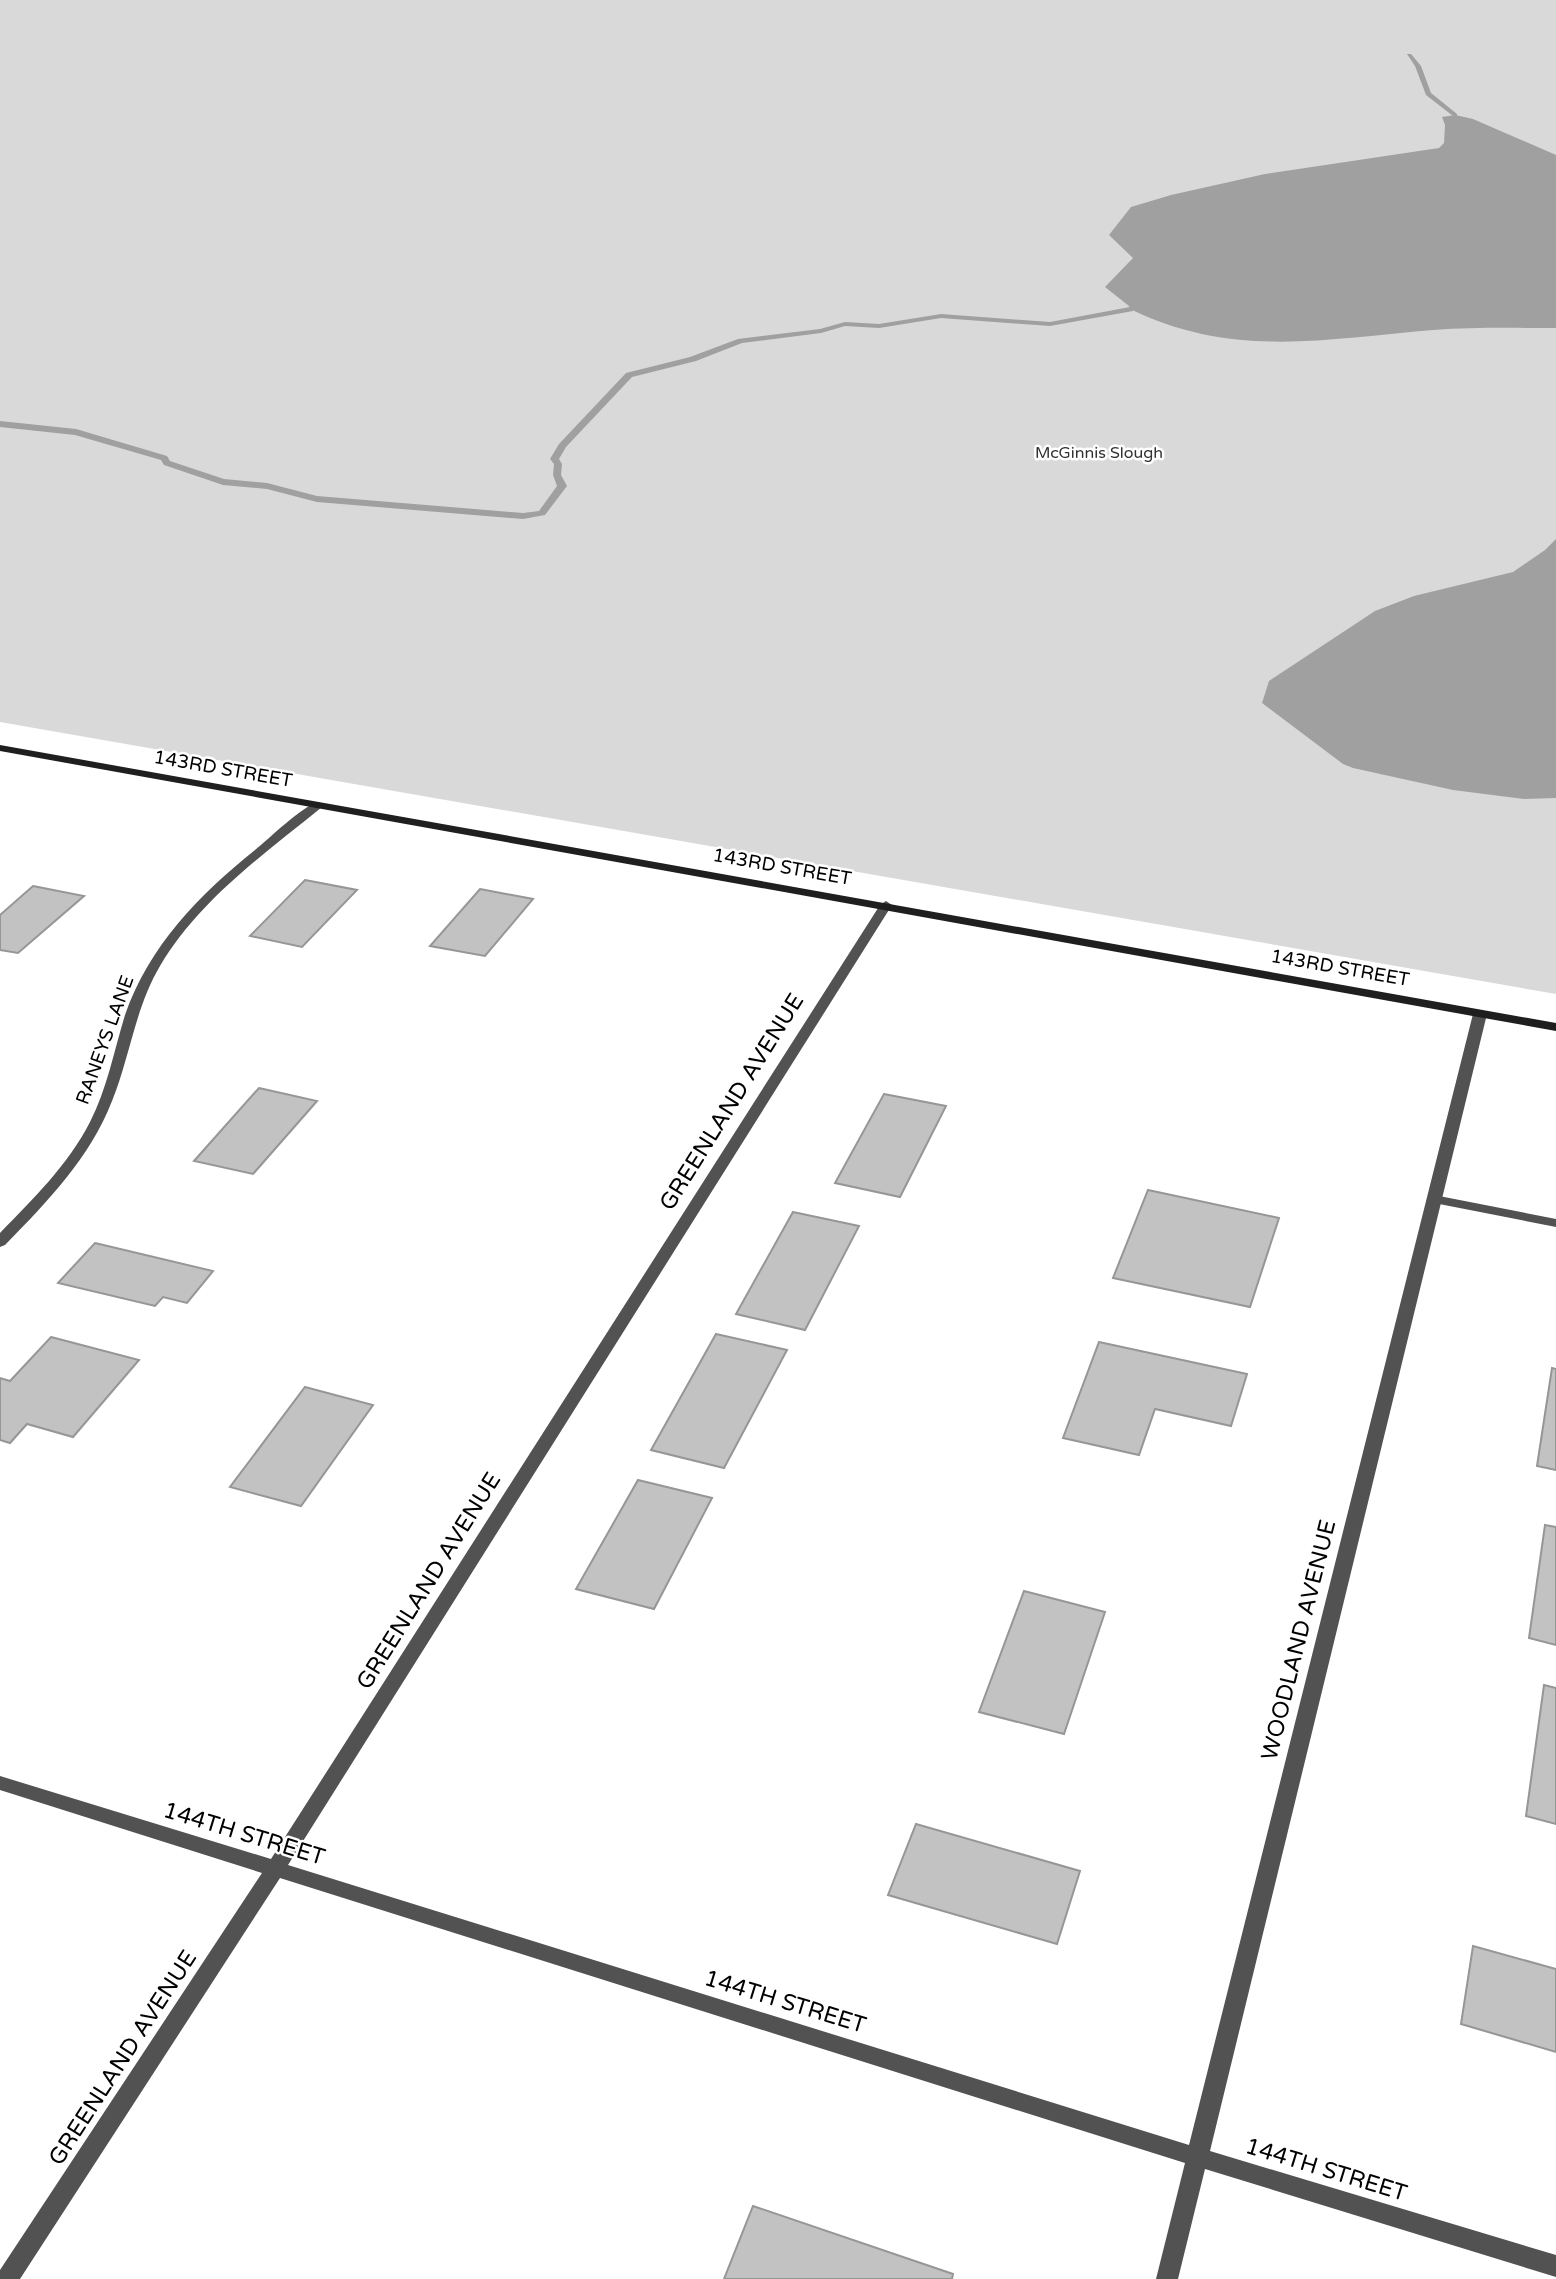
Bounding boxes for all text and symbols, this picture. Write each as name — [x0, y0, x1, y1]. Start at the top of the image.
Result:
park label: McGinnis Slough — [1035, 443, 1163, 463]
street label: 143RD STREET — [152, 746, 294, 792]
street label: 143RD STREET — [711, 844, 853, 890]
street label: 143RD STREET — [1269, 945, 1411, 991]
street label: RANEYS LANE — [71, 972, 139, 1108]
street label: GREENLAND AVENUE — [654, 988, 810, 1216]
street label: GREENLAND AVENUE — [351, 1467, 507, 1695]
street label: WOODLAND AVENUE — [1256, 1517, 1342, 1763]
street label: 144TH STREET — [160, 1796, 328, 1872]
street label: GREENLAND AVENUE — [43, 1945, 203, 2171]
street label: 144TH STREET — [701, 1964, 869, 2040]
street label: 144TH STREET — [1242, 2132, 1410, 2208]

